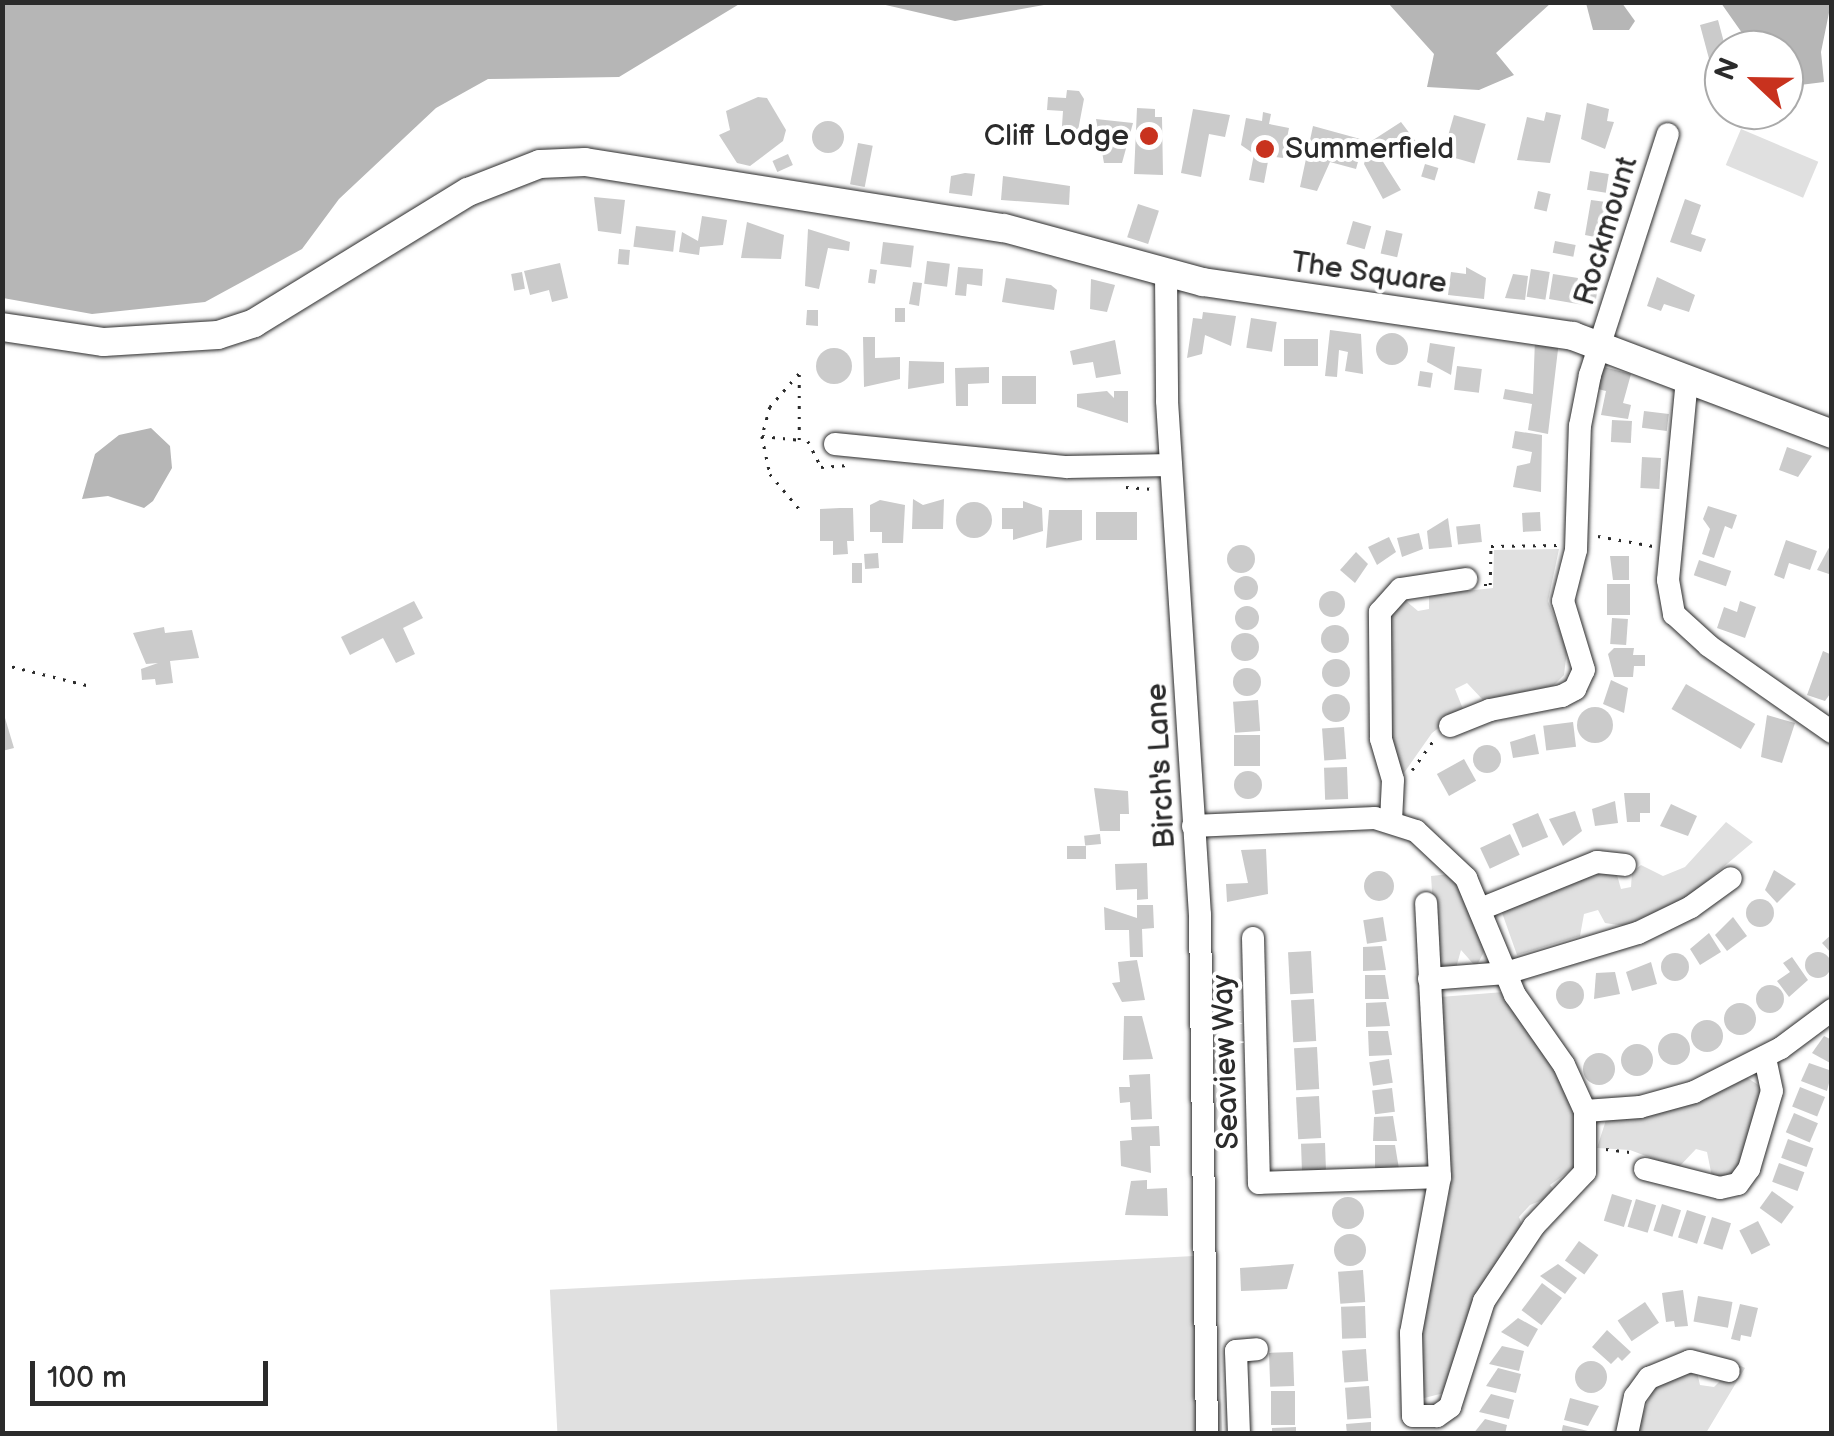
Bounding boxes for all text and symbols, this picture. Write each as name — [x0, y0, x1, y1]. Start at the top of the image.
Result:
north arrow — [1704, 30, 1804, 130]
text: N — [1708, 53, 1747, 85]
place label: Cliff Lodge — [984, 118, 1129, 154]
marker: Cliff Lodge — [1138, 125, 1160, 147]
place label: Summerfield — [1285, 131, 1454, 167]
marker: Summerfield — [1254, 138, 1276, 160]
street label: Rockmount — [1566, 152, 1646, 310]
street label: The Square — [1289, 244, 1449, 302]
street label: Birch's Lane — [1139, 682, 1183, 850]
street label: Seaview Way — [1205, 973, 1247, 1151]
scale bar — [35, 1341, 272, 1403]
text: 100 m — [47, 1360, 127, 1396]

